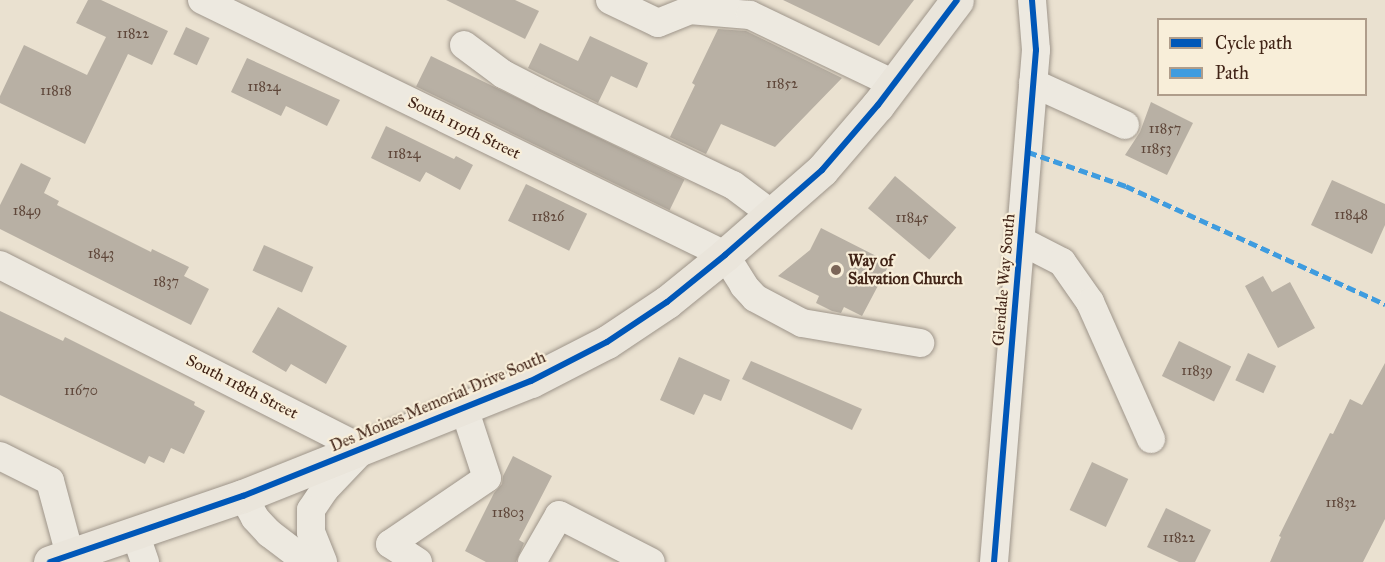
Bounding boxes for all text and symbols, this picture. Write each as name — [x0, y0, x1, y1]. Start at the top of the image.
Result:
legend — [1157, 18, 1367, 96]
house number: 11822 — [117, 26, 149, 42]
text: Cycle path — [1215, 32, 1292, 54]
text: Path — [1215, 62, 1249, 84]
house number: 11852 — [766, 76, 798, 92]
house number: 11824 — [247, 79, 281, 95]
house number: 11818 — [40, 83, 72, 99]
street label: South 119th Street — [405, 92, 523, 164]
house number: 11857 — [1149, 121, 1181, 137]
house number: 11853 — [1141, 141, 1171, 157]
house number: 11824 — [387, 146, 421, 162]
house number: 1849 — [13, 203, 41, 219]
house number: 11848 — [1334, 207, 1368, 223]
house number: 11826 — [532, 209, 564, 225]
house number: 11845 — [896, 210, 928, 226]
street label: Glendale Way South — [989, 213, 1019, 347]
house number: 1843 — [88, 246, 114, 262]
place label: Way of Salvation Church — [848, 251, 963, 289]
marker: Way of Salvation Church — [829, 263, 843, 277]
house number: 1837 — [153, 274, 179, 290]
street label: Des Moines Memorial Drive South — [327, 348, 549, 456]
street label: South 118th Street — [183, 351, 301, 423]
house number: 11839 — [1181, 363, 1213, 379]
house number: 11670 — [64, 383, 98, 399]
house number: 11832 — [1325, 495, 1357, 511]
house number: 11803 — [492, 505, 524, 521]
house number: 11822 — [1163, 530, 1195, 546]

